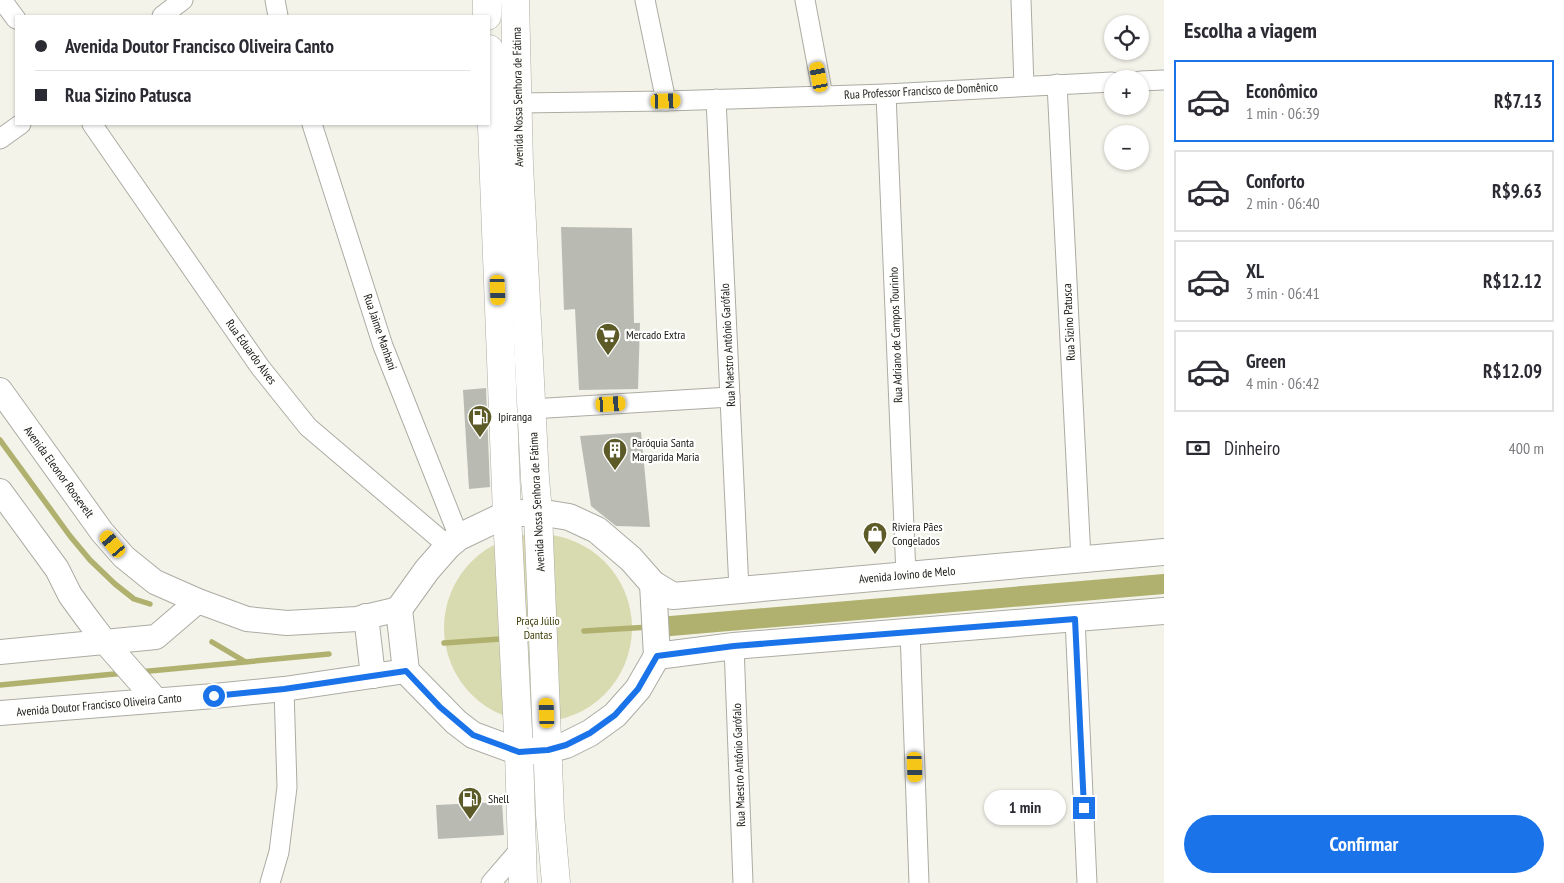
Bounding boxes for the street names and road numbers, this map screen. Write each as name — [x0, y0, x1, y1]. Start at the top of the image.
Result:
street label: Avenida Nossa Senhora de Fátima — [509, 27, 526, 167]
street label: Rua Professor Francisco de Domênico — [844, 79, 998, 102]
street label: Rua Adriano de Campos Tourinho — [886, 267, 905, 403]
street label: Rua Maestro Antônio Garófalo — [717, 283, 738, 407]
street label: Rua Sizino Patusca — [1059, 283, 1078, 361]
street label: Rua Jaime Manhani — [360, 292, 401, 372]
street label: Rua Eduardo Alves — [223, 316, 280, 387]
street label: Avenida Eleonor Roosevelt — [21, 423, 98, 521]
street label: Avenida Nossa Senhora de Fátima — [525, 432, 548, 572]
street label: Avenida Jovino de Melo — [858, 563, 956, 586]
street label: Avenida Doutor Francisco Oliveira Canto — [16, 690, 182, 719]
street label: Rua Maestro Antônio Garófalo — [729, 703, 748, 827]

